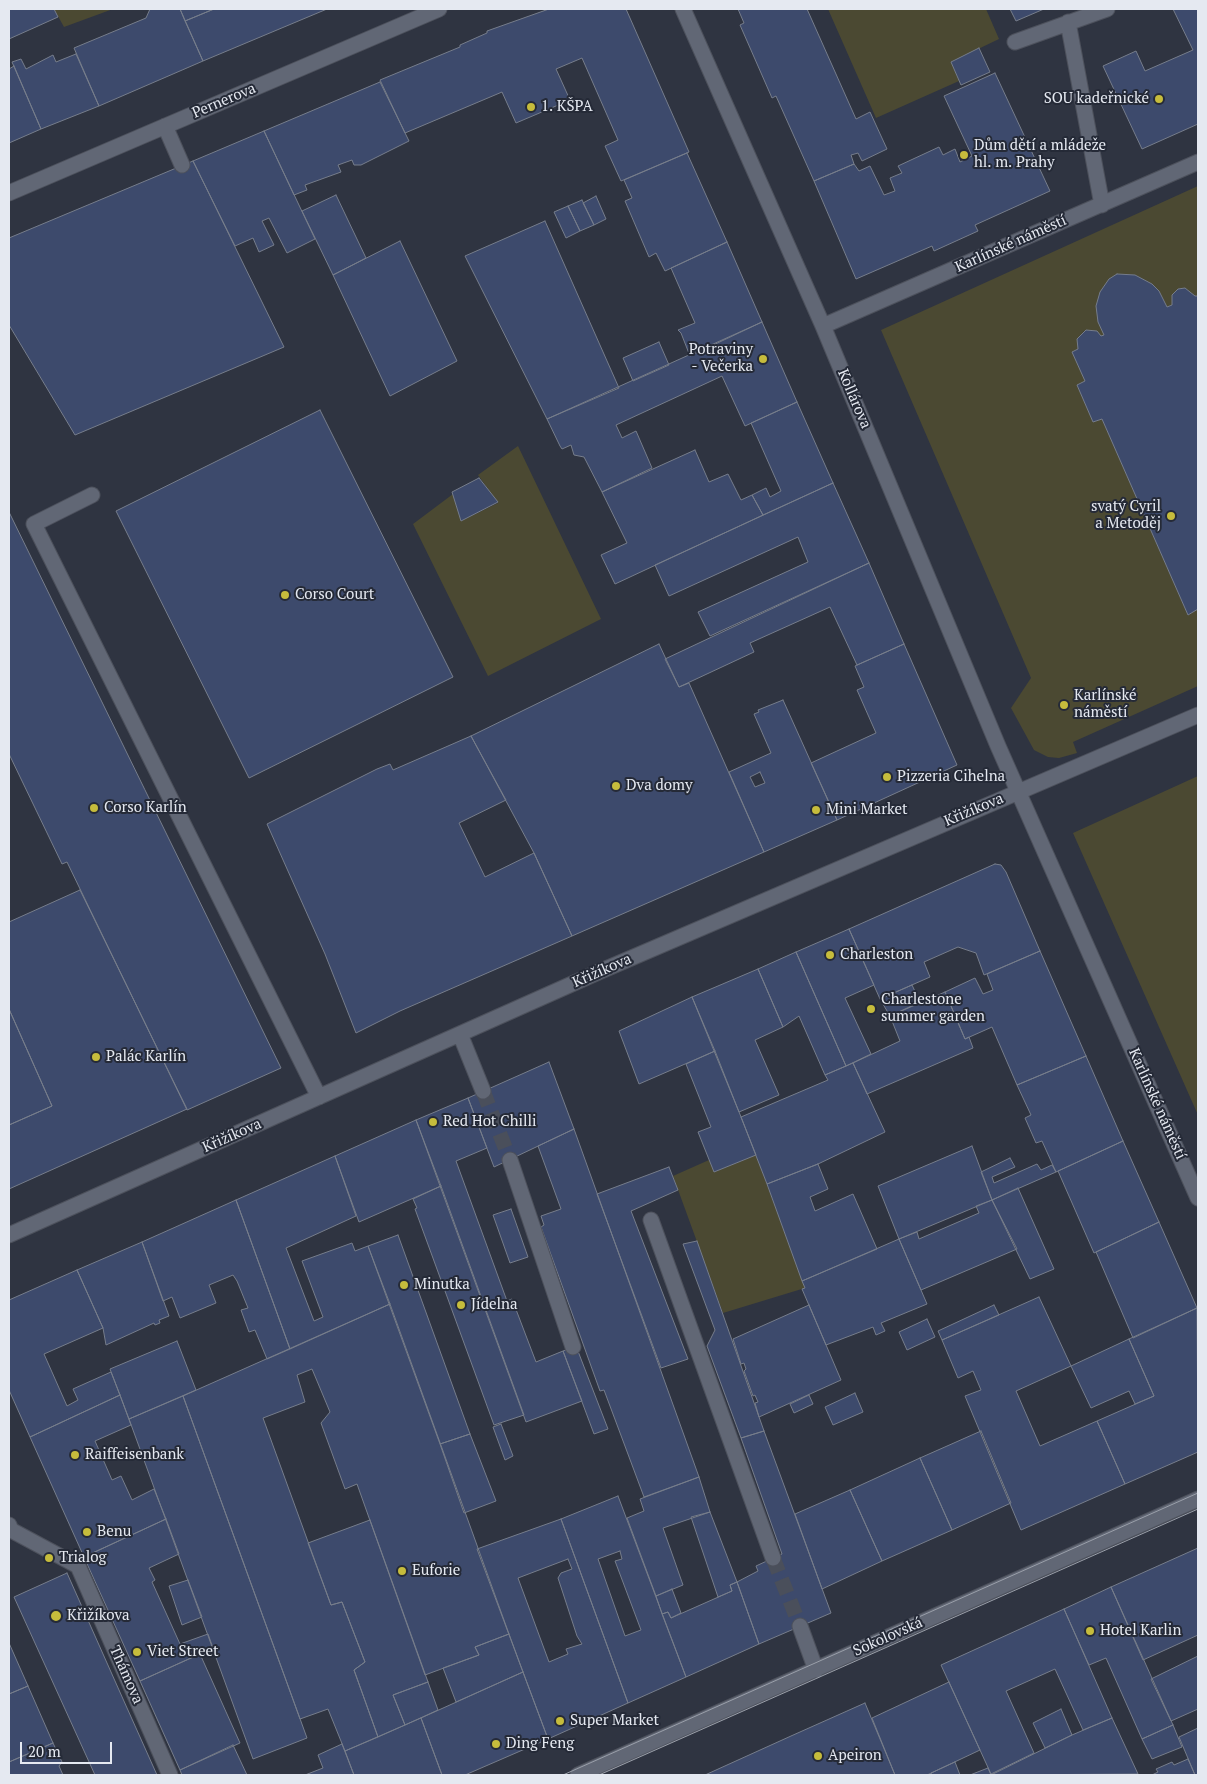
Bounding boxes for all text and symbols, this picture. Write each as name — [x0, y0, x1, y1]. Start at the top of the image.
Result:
street label: Pernerova — [190, 80, 258, 122]
place label: SOU kadeřnické — [1044, 90, 1149, 108]
marker: SOU kadeřnické — [1153, 93, 1165, 105]
place label: 1. KŠPA — [541, 98, 593, 116]
marker: 1. KŠPA — [525, 101, 537, 113]
place label: Dům dětí a mládeže hl. m. Prahy — [974, 137, 1106, 172]
marker: Dům dětí a mládeže hl. m. Prahy — [958, 149, 970, 161]
street label: Karlínské náměstí — [953, 211, 1069, 277]
place label: Potraviny - Večerka — [689, 341, 753, 376]
marker: Potraviny - Večerka — [757, 353, 769, 365]
street label: Kollárova — [833, 367, 875, 431]
place label: svatý Cyril a Metoděj — [1091, 498, 1161, 533]
marker: svatý Cyril a Metoděj — [1165, 510, 1177, 522]
place label: Corso Court — [295, 586, 374, 604]
marker: Corso Court — [279, 589, 291, 601]
place label: Karlínské náměstí — [1074, 687, 1137, 722]
marker: Karlínské náměstí — [1058, 699, 1070, 711]
place label: Pizzeria Cihelna — [897, 768, 1005, 786]
marker: Pizzeria Cihelna — [881, 771, 893, 783]
place label: Dva domy — [626, 777, 693, 795]
marker: Dva domy — [610, 780, 622, 792]
street label: Křižíkova — [942, 789, 1006, 831]
place label: Corso Karlín — [104, 799, 187, 817]
place label: Mini Market — [826, 801, 908, 819]
marker: Corso Karlín — [88, 802, 100, 814]
marker: Mini Market — [810, 804, 822, 816]
place label: Charleston — [840, 946, 913, 964]
marker: Charleston — [824, 949, 836, 961]
street label: Křižíkova — [570, 950, 634, 992]
place label: Charlestone summer garden — [881, 991, 985, 1026]
marker: Charlestone summer garden — [865, 1003, 877, 1015]
street label: Karlínské náměstí — [1124, 1046, 1190, 1162]
place label: Palác Karlín — [106, 1048, 186, 1066]
marker: Palác Karlín — [90, 1051, 102, 1063]
place label: Red Hot Chilli — [443, 1113, 537, 1131]
street label: Křižíkova — [200, 1115, 264, 1157]
marker: Red Hot Chilli — [427, 1116, 439, 1128]
place label: Minutka — [414, 1276, 470, 1294]
marker: Minutka — [398, 1279, 410, 1291]
place label: Jídelna — [471, 1296, 517, 1314]
marker: Jídelna — [455, 1299, 467, 1311]
place label: Raiffeisenbank — [85, 1446, 184, 1464]
marker: Raiffeisenbank — [69, 1449, 81, 1461]
place label: Benu — [97, 1523, 131, 1541]
marker: Benu — [81, 1526, 93, 1538]
place label: Trialog — [59, 1549, 106, 1567]
marker: Trialog — [43, 1552, 55, 1564]
place label: Euforie — [412, 1562, 460, 1580]
marker: Euforie — [396, 1565, 408, 1577]
place label: Křižíkova — [67, 1607, 130, 1625]
marker: Křižíkova — [49, 1609, 63, 1623]
street label: Sokolovská — [850, 1614, 926, 1660]
place label: Hotel Karlin — [1100, 1622, 1181, 1640]
marker: Hotel Karlin — [1084, 1625, 1096, 1637]
street label: Thámova — [105, 1643, 147, 1707]
place label: Viet Street — [147, 1643, 219, 1661]
marker: Viet Street — [131, 1646, 143, 1658]
place label: Super Market — [570, 1712, 659, 1730]
marker: Super Market — [554, 1715, 566, 1727]
scale bar — [22, 1732, 115, 1764]
place label: Ding Feng — [506, 1735, 574, 1753]
marker: Ding Feng — [490, 1738, 502, 1750]
text: 20 m — [28, 1741, 61, 1761]
place label: Apeiron — [828, 1747, 882, 1765]
marker: Apeiron — [812, 1750, 824, 1762]

